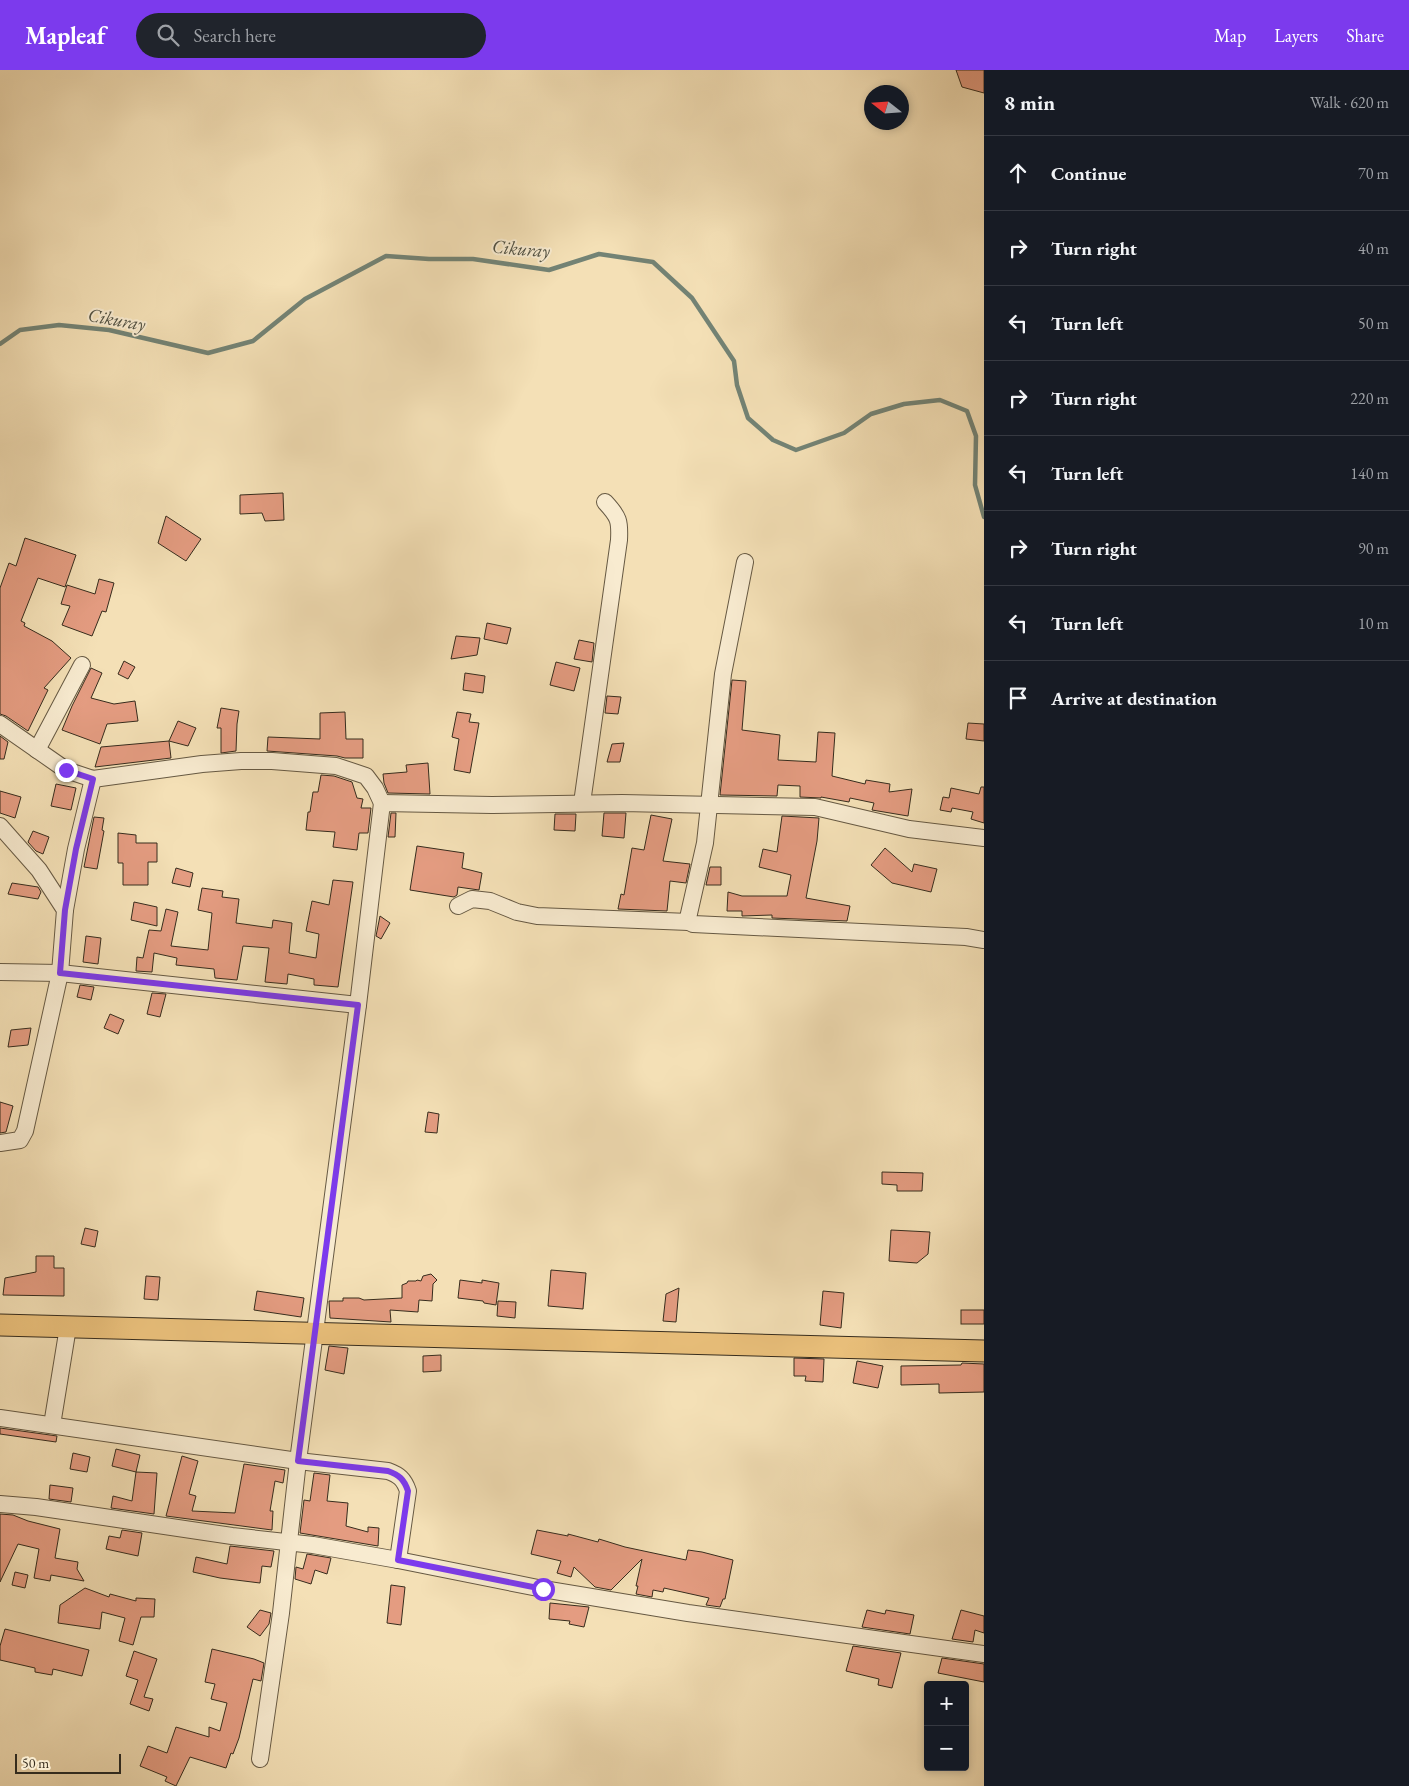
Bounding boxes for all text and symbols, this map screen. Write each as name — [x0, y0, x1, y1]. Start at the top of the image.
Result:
search box — [136, 13, 486, 58]
text: Mapleaf — [25, 20, 106, 51]
icon: search — [154, 21, 182, 49]
text: Search here — [194, 23, 276, 48]
text: Map — [1214, 24, 1246, 47]
text: Layers — [1274, 24, 1318, 47]
text: Share — [1346, 24, 1384, 47]
north arrow — [864, 85, 909, 130]
text: 8 min — [1004, 89, 1055, 116]
text: Walk · 620 m — [1310, 92, 1389, 113]
icon: ahead — [1004, 159, 1032, 187]
text: Continue — [1051, 161, 1126, 186]
text: 70 m — [1358, 163, 1389, 184]
water label: Cikuray — [491, 234, 551, 264]
icon: right — [1004, 234, 1032, 262]
text: Turn right — [1051, 236, 1137, 261]
text: 40 m — [1358, 238, 1389, 259]
water label: Cikuray — [86, 302, 148, 337]
icon: left — [1004, 309, 1032, 337]
text: Turn left — [1051, 311, 1123, 336]
text: 50 m — [1358, 313, 1389, 334]
icon: right — [1004, 384, 1032, 412]
text: Turn right — [1051, 386, 1137, 411]
text: 220 m — [1350, 388, 1389, 409]
icon: left — [1004, 459, 1032, 487]
text: Turn left — [1051, 461, 1123, 486]
text: 140 m — [1350, 463, 1389, 484]
icon: right — [1004, 534, 1032, 562]
text: Turn right — [1051, 536, 1137, 561]
text: 90 m — [1358, 538, 1389, 559]
icon: left — [1004, 609, 1032, 637]
text: Turn left — [1051, 611, 1123, 636]
text: 10 m — [1358, 613, 1389, 634]
icon: arrive — [1004, 684, 1032, 712]
text: Arrive at destination — [1051, 686, 1217, 711]
route end — [55, 759, 78, 782]
route start — [532, 1578, 555, 1601]
map controls — [924, 1681, 969, 1771]
button: + — [924, 1681, 969, 1726]
button: − — [924, 1726, 969, 1771]
scale bar — [15, 1751, 121, 1774]
text: 50 m — [22, 1754, 49, 1772]

